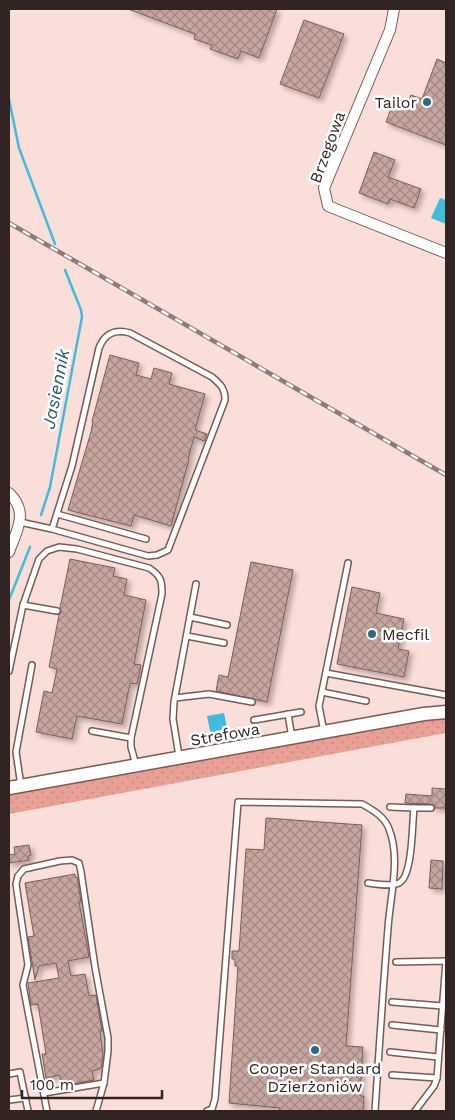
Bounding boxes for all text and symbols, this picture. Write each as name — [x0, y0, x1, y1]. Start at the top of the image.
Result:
place label: Tailor — [375, 93, 417, 112]
marker: Tailor — [421, 96, 433, 108]
street label: Brzegowa — [306, 109, 349, 186]
water label: Jasiennik — [37, 346, 74, 431]
place label: Mecfil — [382, 625, 429, 644]
marker: Mecfil — [366, 628, 378, 640]
street label: Strefowa — [189, 719, 261, 750]
marker: Cooper Standard Dzierżoniów — [309, 1044, 321, 1056]
place label: Cooper Standard Dzierżoniów — [249, 1059, 381, 1096]
scale bar — [22, 1068, 162, 1100]
text: 100 m — [30, 1076, 74, 1094]

